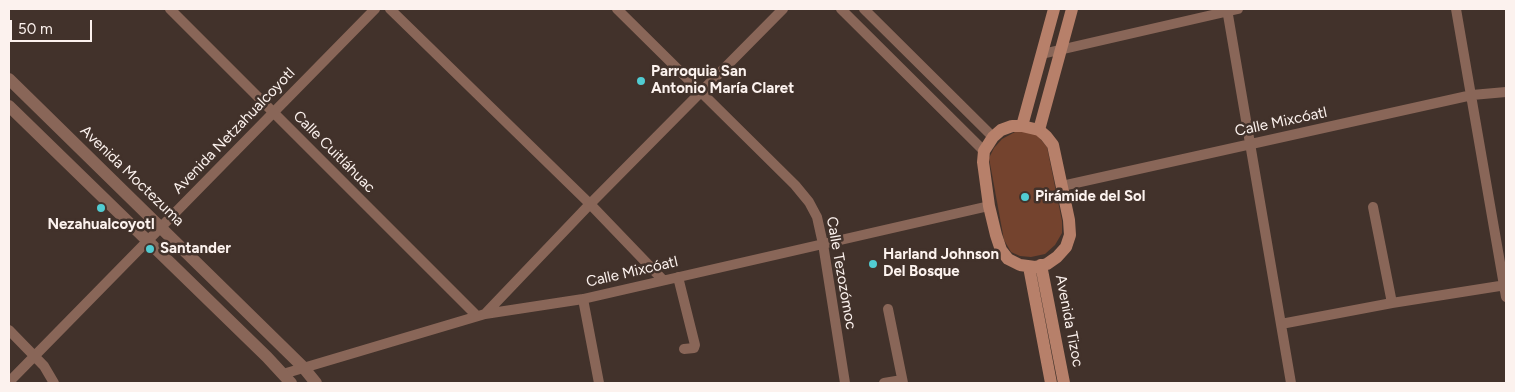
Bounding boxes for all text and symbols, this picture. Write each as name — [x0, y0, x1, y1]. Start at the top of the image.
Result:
scale bar — [12, 10, 95, 42]
text: 50 m — [18, 20, 53, 38]
place label: Parroquia San Antonio María Claret — [651, 63, 794, 98]
street label: Avenida Netzahualcoyotl — [169, 64, 299, 198]
marker: Parroquia San Antonio María Claret — [635, 75, 647, 87]
street label: Calle Mixcóatl — [1233, 103, 1329, 141]
street label: Calle Cuitláhuac — [289, 107, 379, 197]
street label: Avenida Moctezuma — [76, 122, 188, 230]
place label: Pirámide del Sol — [1035, 188, 1145, 206]
marker: Pirámide del Sol — [1019, 191, 1031, 203]
marker: Nezahualcoyotl — [95, 202, 107, 214]
street label: Calle Tezozómoc — [822, 215, 860, 331]
place label: Nezahualcoyotl — [47, 216, 155, 234]
place label: Santander — [160, 240, 231, 258]
marker: Santander — [144, 243, 156, 255]
place label: Harland Johnson Del Bosque — [883, 246, 999, 281]
street label: Calle Mixcóatl — [584, 253, 680, 291]
marker: Harland Johnson Del Bosque — [867, 258, 879, 270]
street label: Avenida Tizoc — [1051, 273, 1087, 369]

